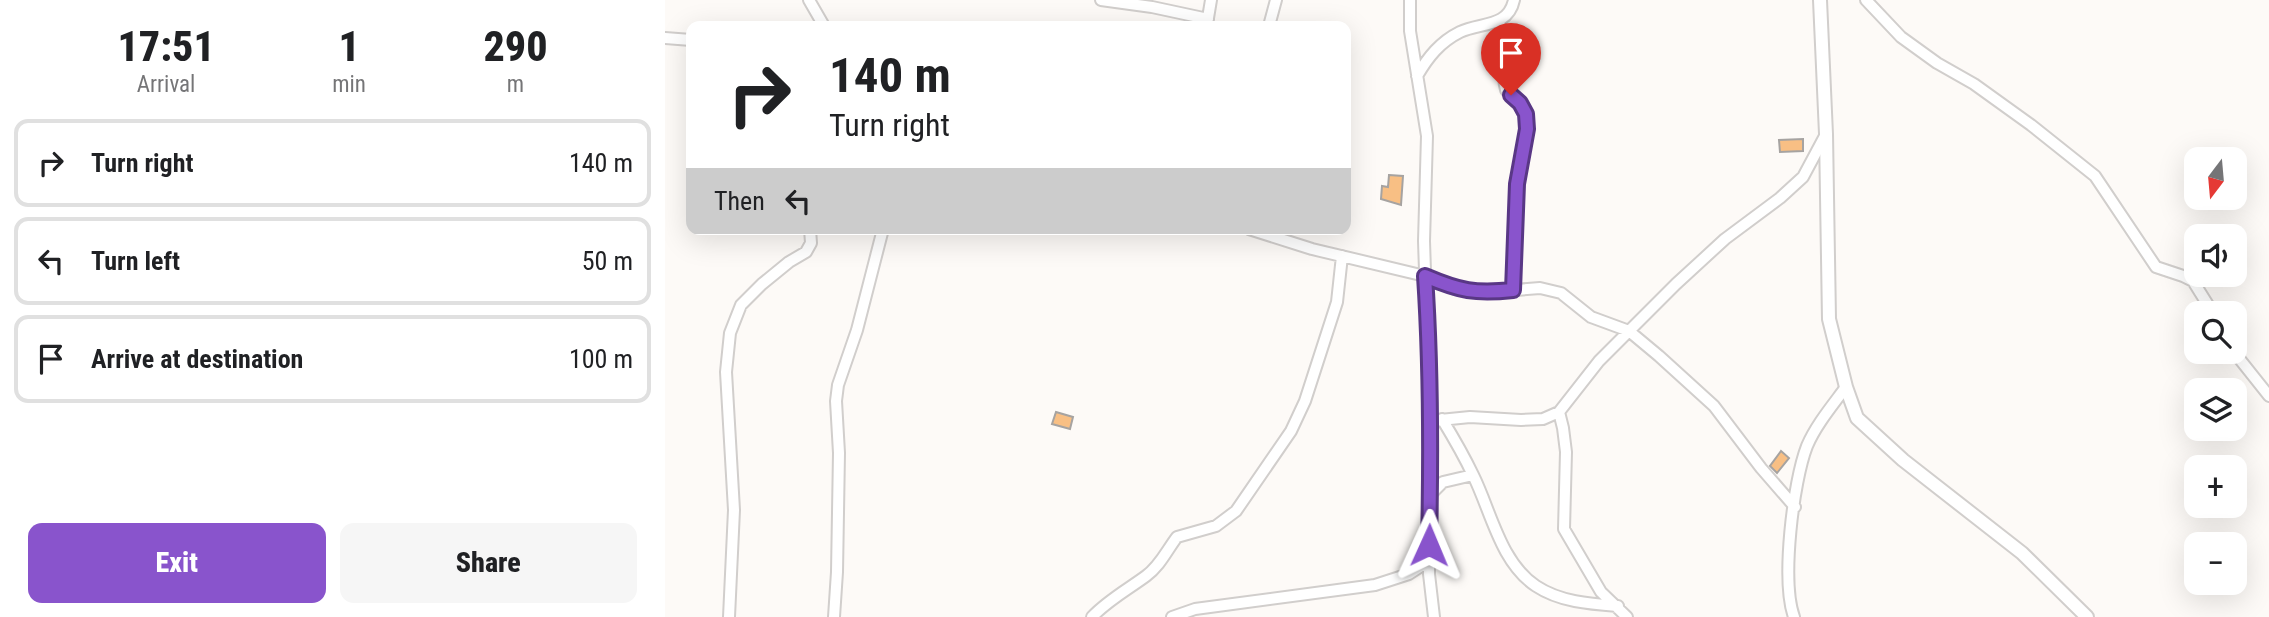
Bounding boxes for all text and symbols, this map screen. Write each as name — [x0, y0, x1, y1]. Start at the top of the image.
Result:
text: 17:51 — [117, 22, 215, 71]
text: 1 — [338, 22, 360, 71]
text: 290 — [483, 22, 548, 71]
pin — [1481, 23, 1541, 95]
icon: arrive — [1492, 34, 1530, 72]
text: 140 m — [829, 47, 951, 104]
icon: right — [714, 49, 805, 140]
text: Arrival — [137, 71, 195, 98]
text: min — [332, 71, 366, 98]
text: m — [507, 71, 524, 98]
text: Turn right — [829, 106, 950, 144]
icon: right — [32, 144, 70, 182]
north arrow — [2184, 147, 2247, 210]
map controls — [2184, 147, 2247, 595]
text: Turn right — [91, 148, 193, 178]
text: 140 m — [569, 148, 633, 178]
icon: left — [779, 182, 817, 220]
text: Then — [714, 186, 765, 216]
button: sound — [2184, 224, 2247, 287]
icon: left — [32, 242, 70, 280]
text: Turn left — [91, 246, 180, 276]
text: 50 m — [582, 246, 633, 276]
button: search — [2184, 301, 2247, 364]
icon: arrive — [32, 340, 70, 378]
text: Arrive at destination — [91, 344, 303, 374]
text: 100 m — [569, 344, 633, 374]
button: layers — [2184, 378, 2247, 441]
button: + — [2184, 455, 2247, 518]
position arrow — [1392, 508, 1466, 582]
button: Exit — [28, 523, 326, 603]
button: Share — [340, 523, 637, 603]
button: − — [2184, 532, 2247, 595]

